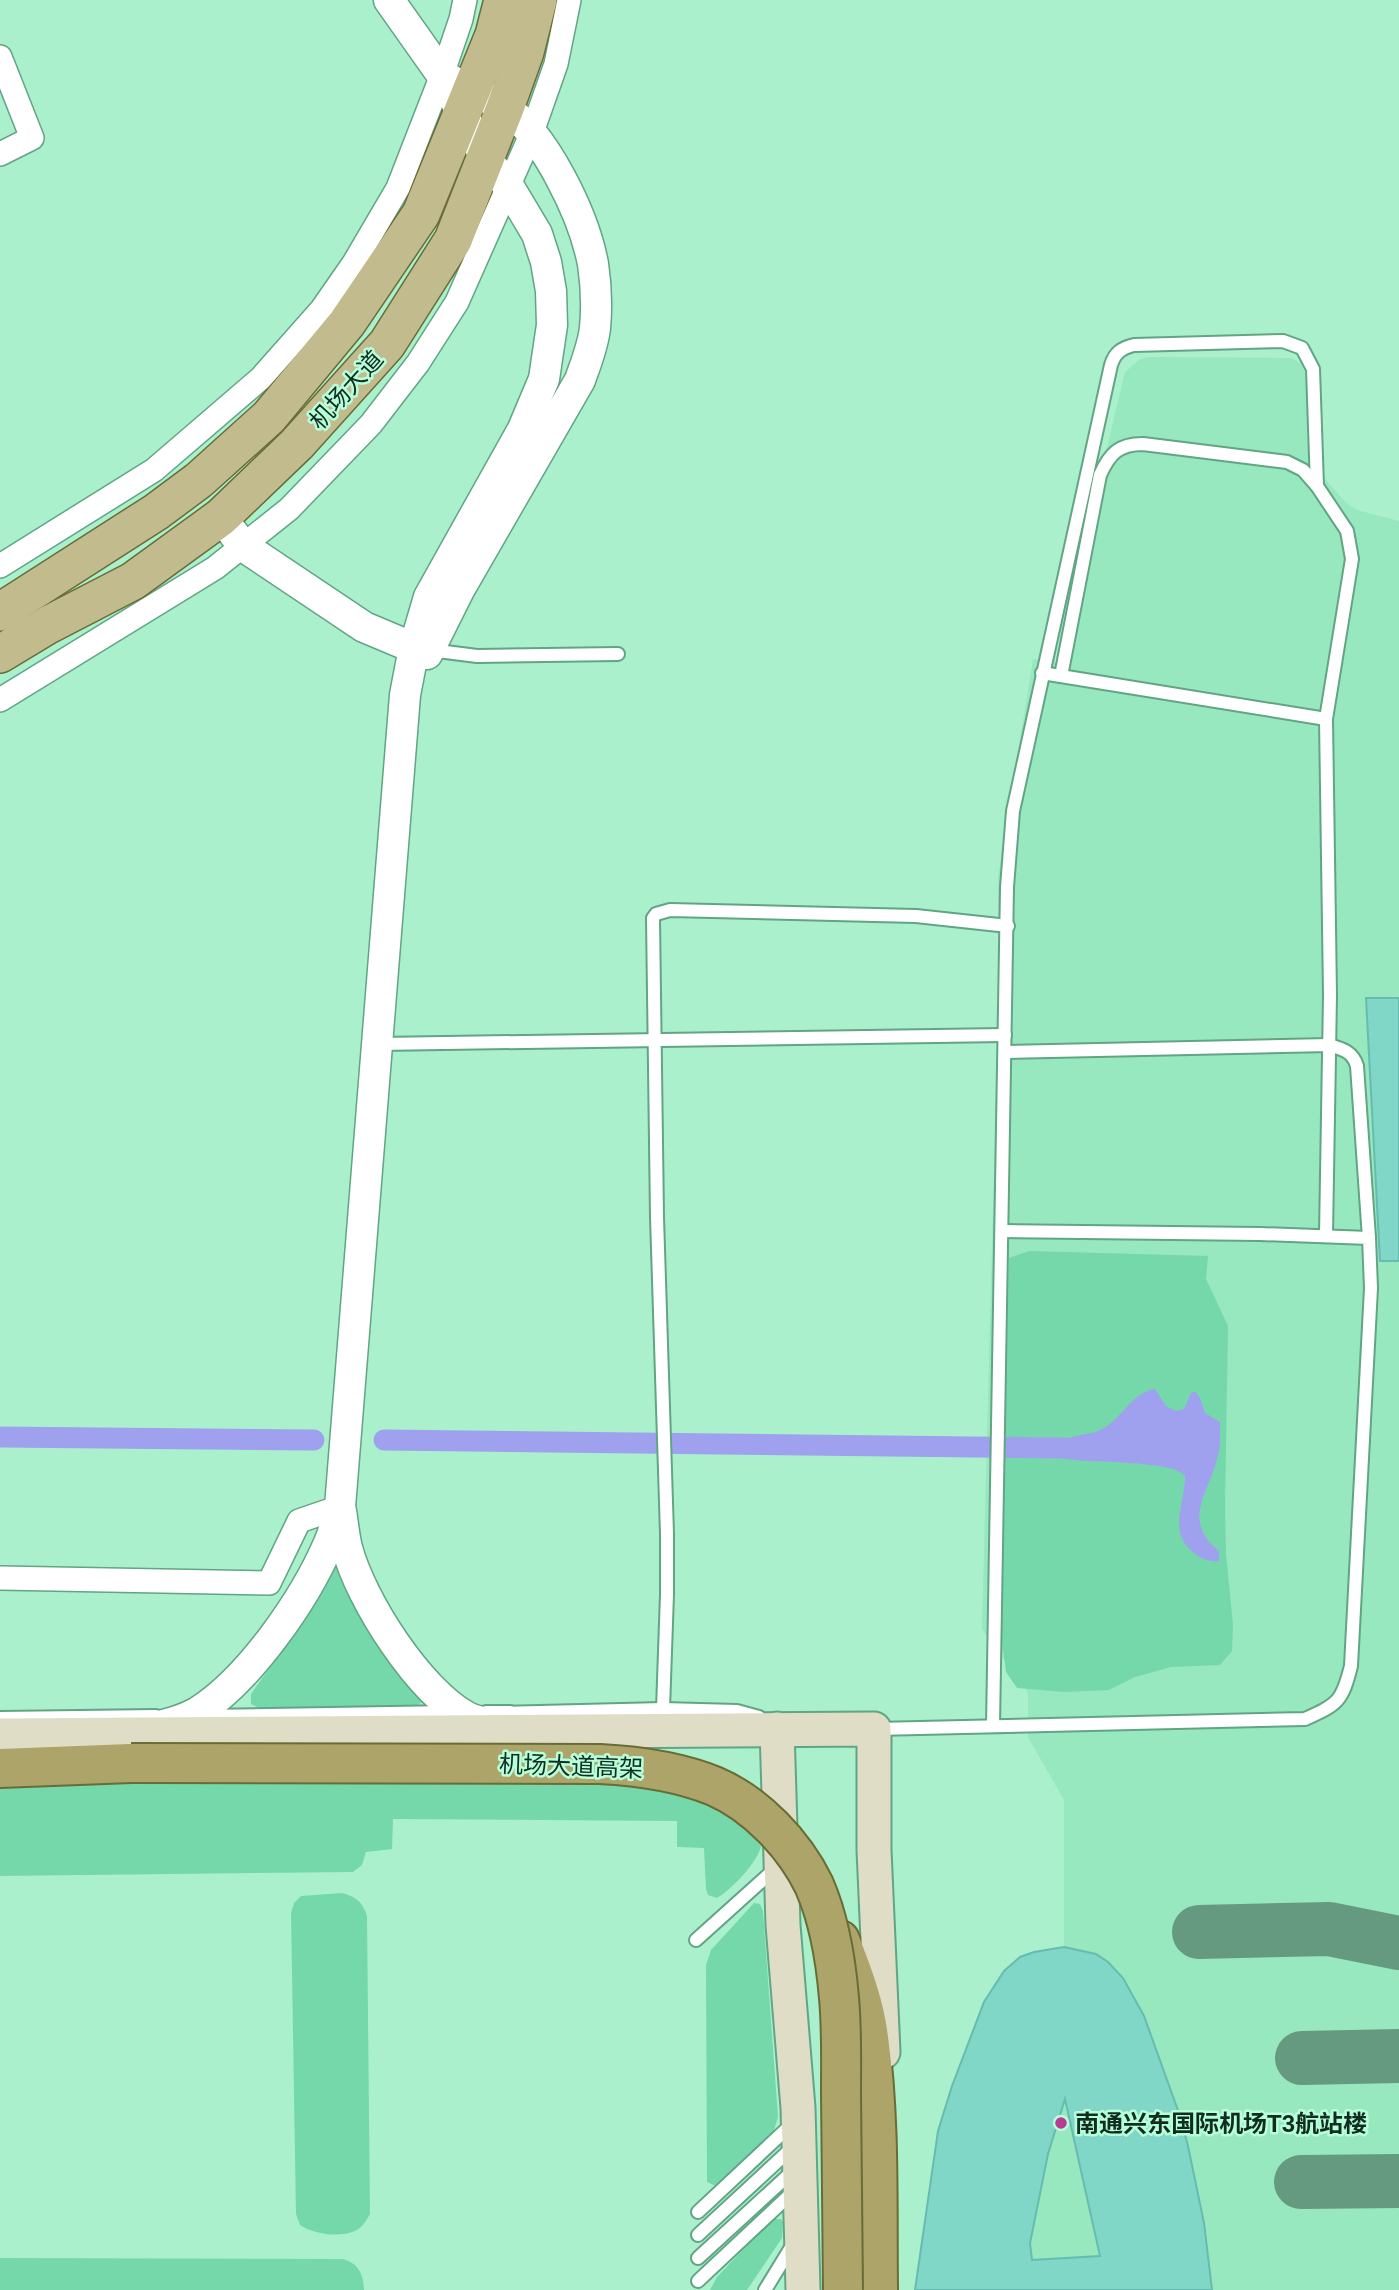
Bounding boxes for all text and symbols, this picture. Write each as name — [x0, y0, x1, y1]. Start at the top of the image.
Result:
street label: 机场大道 — [304, 345, 388, 435]
street label: 机场大道高架 — [499, 1750, 643, 1782]
place label: 南通兴东国际机场T3航站楼 — [1075, 2110, 1367, 2137]
marker: 南通兴东国际机场T3航站楼 — [1053, 2115, 1069, 2131]

